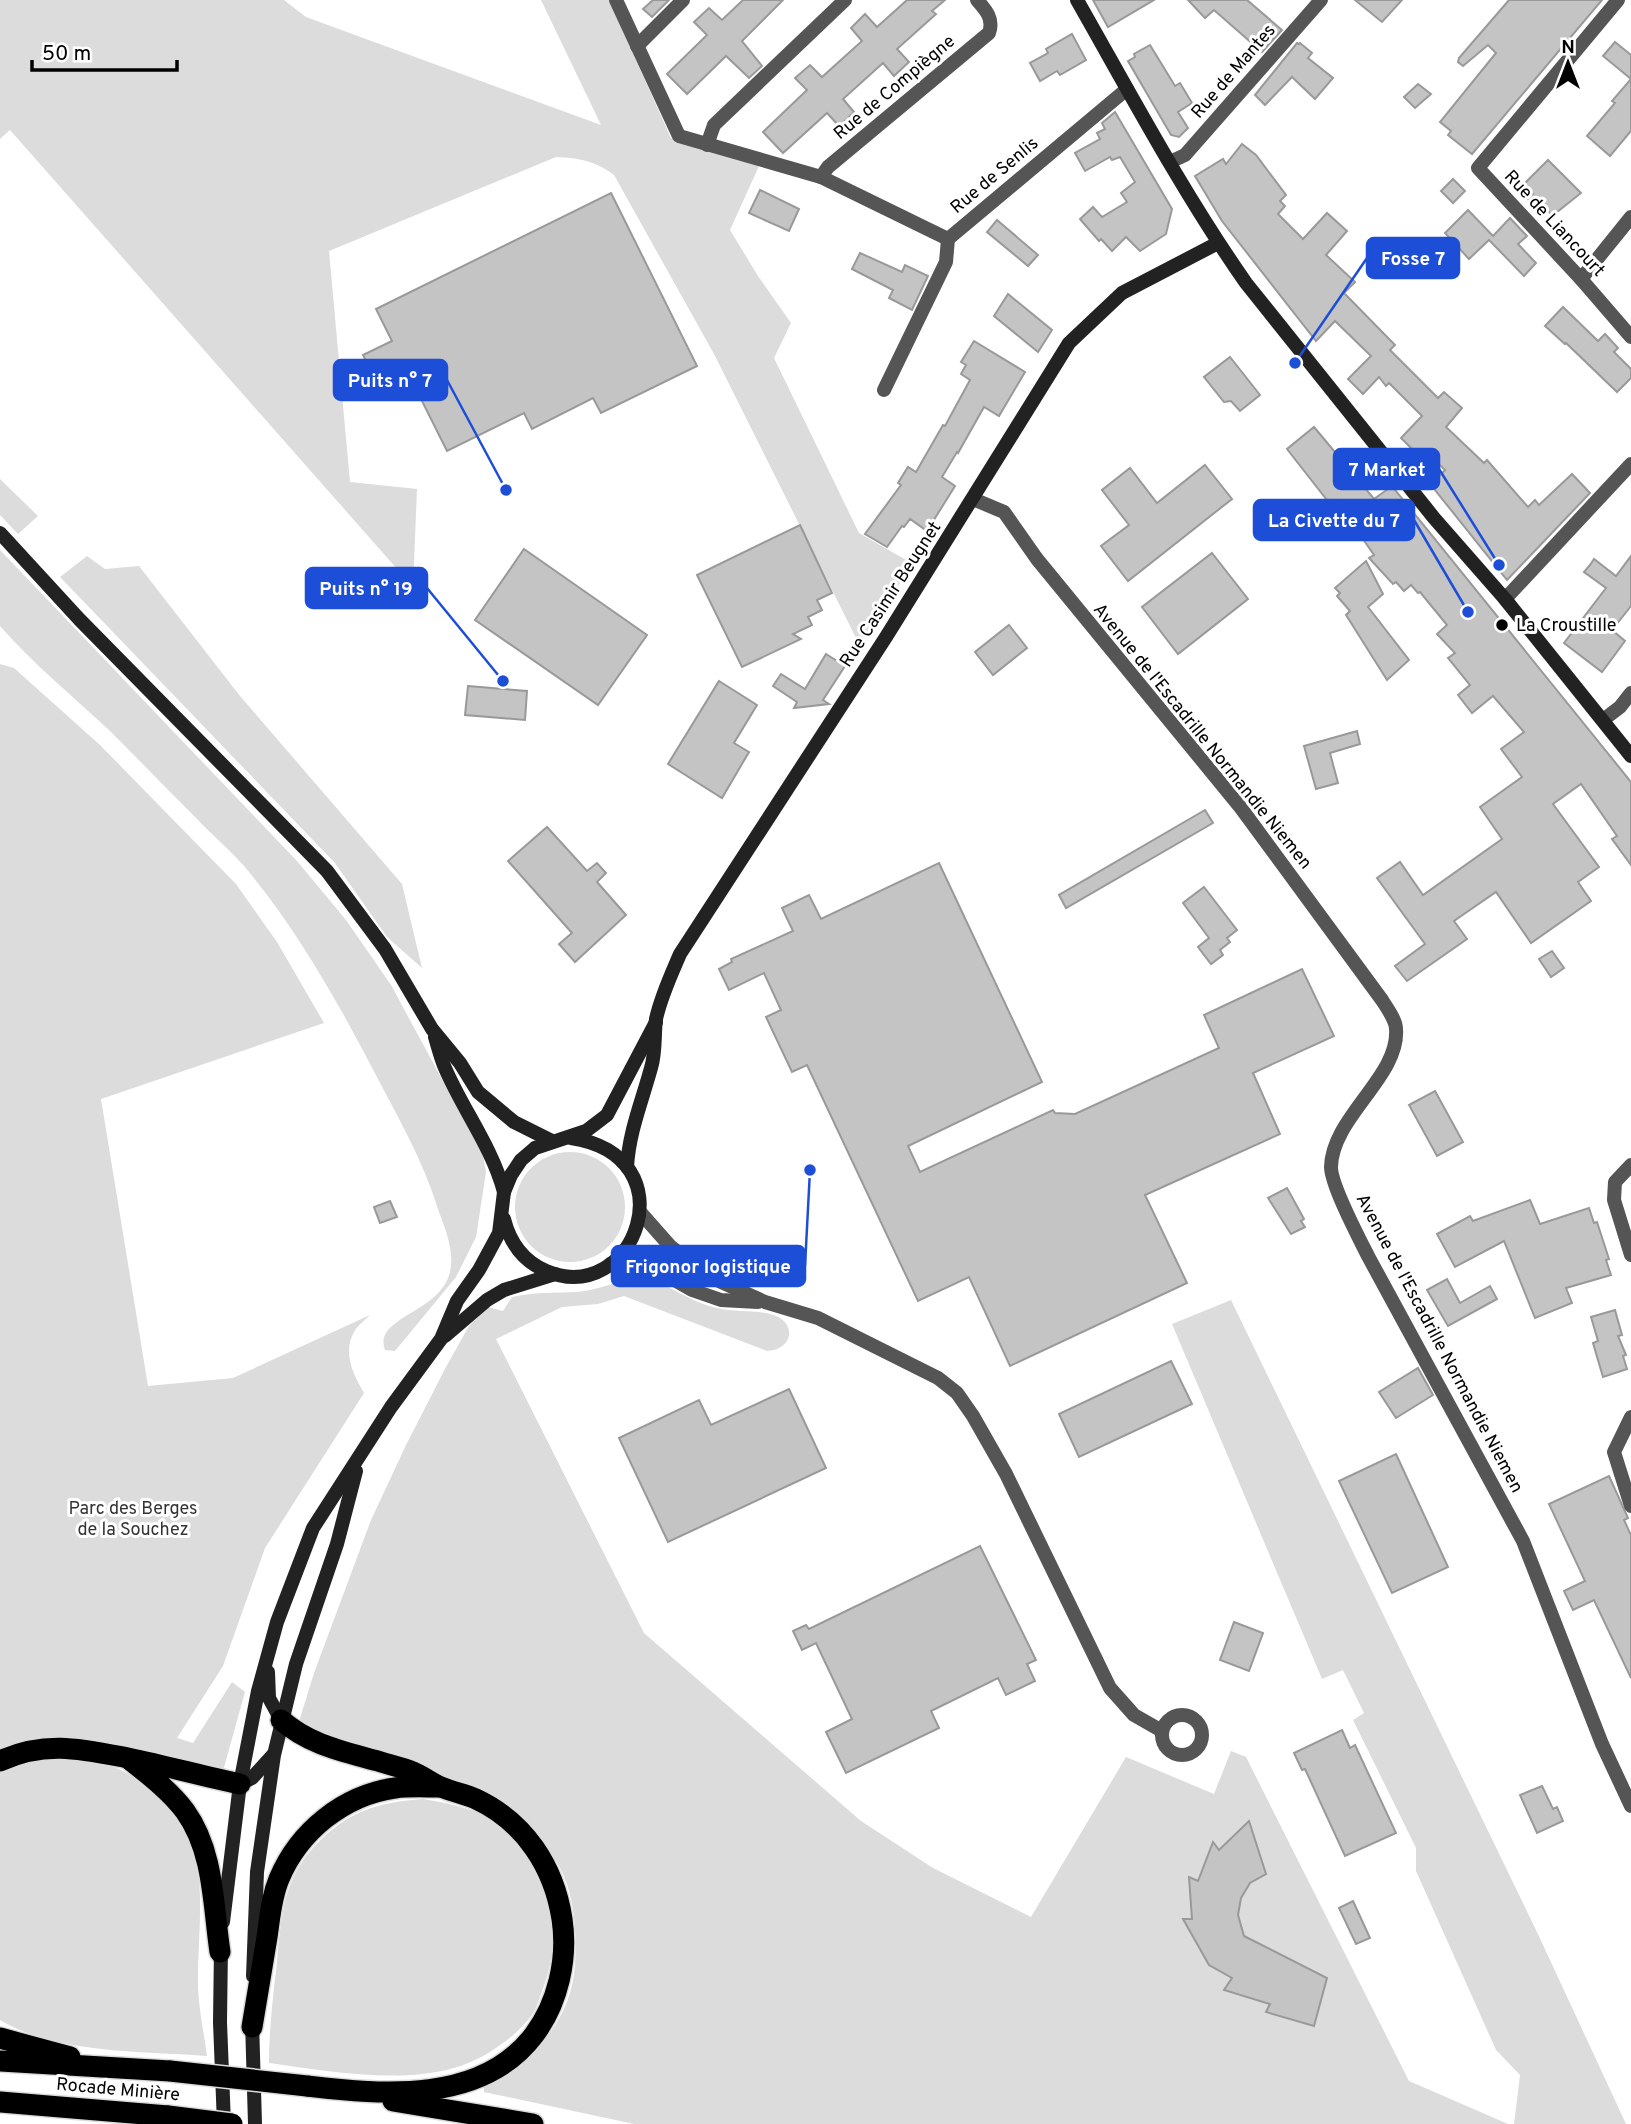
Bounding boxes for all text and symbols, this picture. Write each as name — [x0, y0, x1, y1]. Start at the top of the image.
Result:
street label: Rue de Mantes — [1187, 20, 1281, 124]
scale bar — [32, 28, 177, 72]
north arrow — [1533, 28, 1603, 98]
street label: Rue de Compiègne — [829, 31, 960, 146]
text: N — [1561, 36, 1575, 60]
text: 50 m — [42, 41, 91, 68]
street label: Rue de Senlis — [946, 133, 1044, 220]
street label: Rue de Liancourt — [1498, 166, 1609, 282]
callout: Fosse 7 — [1367, 238, 1459, 278]
text: Fosse 7 — [1381, 248, 1445, 272]
callout: Puits n° 7 — [334, 360, 447, 400]
text: Puits n° 7 — [348, 370, 432, 394]
callout: 7 Market — [1334, 449, 1439, 489]
text: 7 Market — [1348, 459, 1426, 483]
callout: La Civette du 7 — [1254, 500, 1414, 540]
text: La Civette du 7 — [1268, 510, 1400, 534]
street label: Rue Casimir Beugnet — [835, 517, 947, 672]
callout: Puits n° 19 — [306, 568, 427, 608]
text: Puits n° 19 — [319, 578, 413, 602]
street label: Avenue de l'Escadrille Normandie Niemen — [1087, 599, 1316, 875]
place label: La Croustille — [1516, 615, 1617, 638]
marker: La Croustille — [1494, 617, 1510, 633]
street label: Avenue de l'Escadrille Normandie Niemen — [1350, 1190, 1528, 1497]
callout: Frigonor logistique — [612, 1246, 805, 1286]
text: Frigonor logistique — [625, 1256, 791, 1280]
park label: Parc des Berges de la Souchez — [68, 1498, 198, 1542]
street label: Rocade Minière — [55, 2074, 181, 2107]

